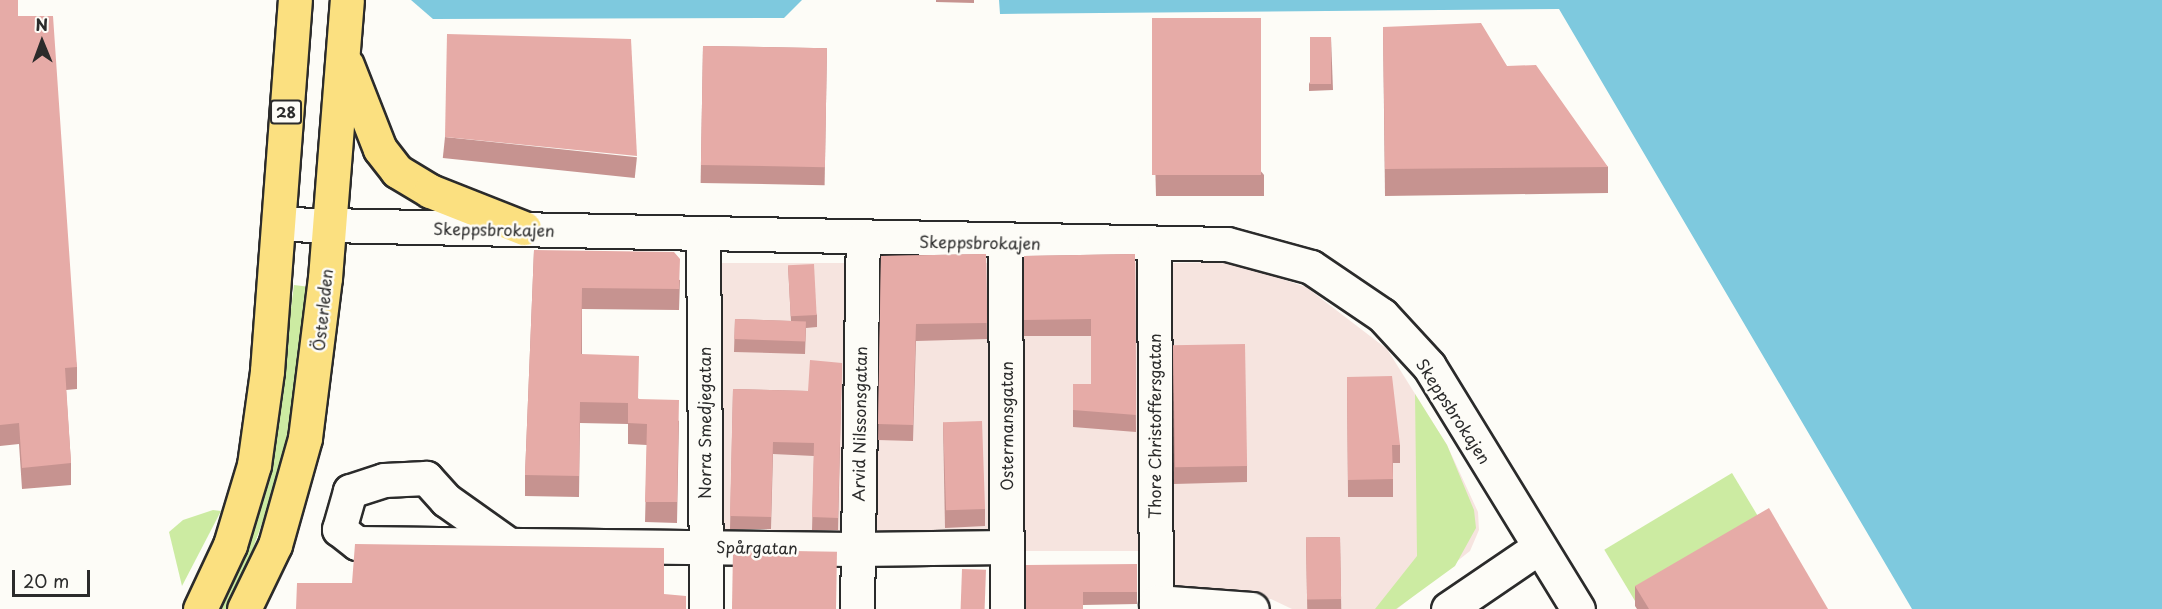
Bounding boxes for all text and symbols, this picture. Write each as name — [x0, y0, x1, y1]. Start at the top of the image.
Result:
north arrow — [12, 12, 72, 72]
text: N — [35, 12, 48, 36]
road number: 28 — [270, 100, 302, 124]
street label: Skeppsbrokajen — [433, 218, 555, 240]
street label: Skeppsbrokajen — [919, 231, 1041, 253]
street label: Österleden — [308, 268, 336, 352]
street label: Thore Christoffersgatan — [1144, 333, 1164, 519]
street label: Arvid Nilssonsgatan — [848, 345, 870, 503]
street label: Norra Smedjegatan — [694, 347, 714, 499]
street label: Skeppsbrokajen — [1413, 355, 1495, 467]
street label: Ostermansgatan — [996, 361, 1016, 491]
street label: Spårgatan — [716, 537, 798, 557]
scale bar — [15, 558, 93, 596]
text: 20 m — [23, 567, 69, 594]

